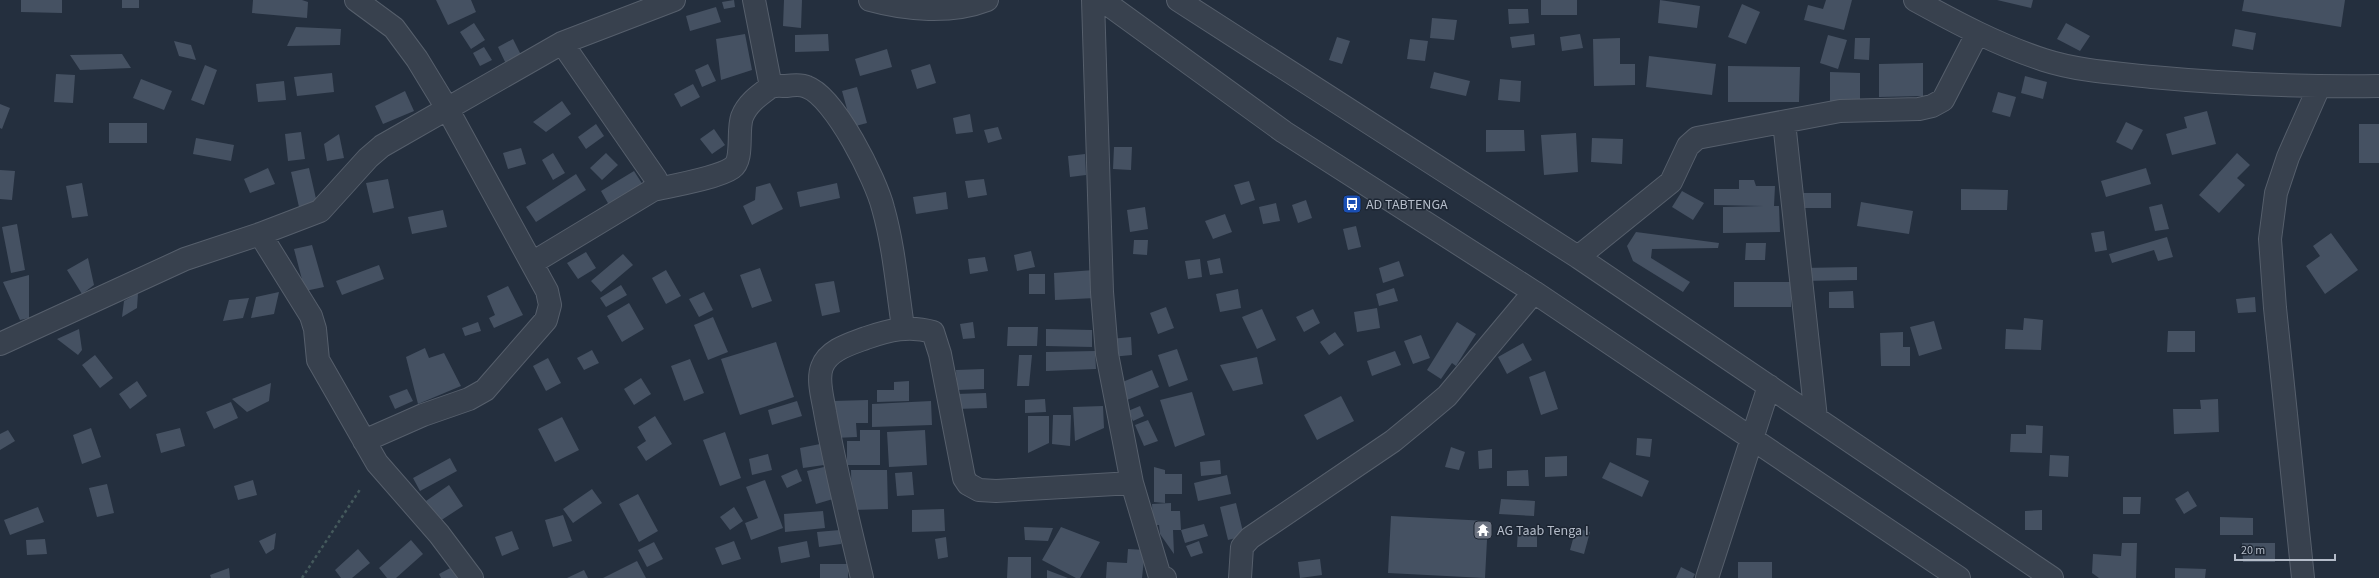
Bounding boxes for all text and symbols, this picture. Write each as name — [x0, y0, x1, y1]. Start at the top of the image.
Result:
bus stop icon: AD TABTENGA — [1341, 193, 1363, 215]
place label: AD TABTENGA — [1366, 195, 1448, 215]
temple icon: AG Taab Tenga I — [1472, 519, 1494, 541]
place label: AG Taab Tenga I — [1497, 521, 1589, 541]
scale bar — [2235, 536, 2335, 562]
text: 20 m — [2241, 542, 2265, 559]

